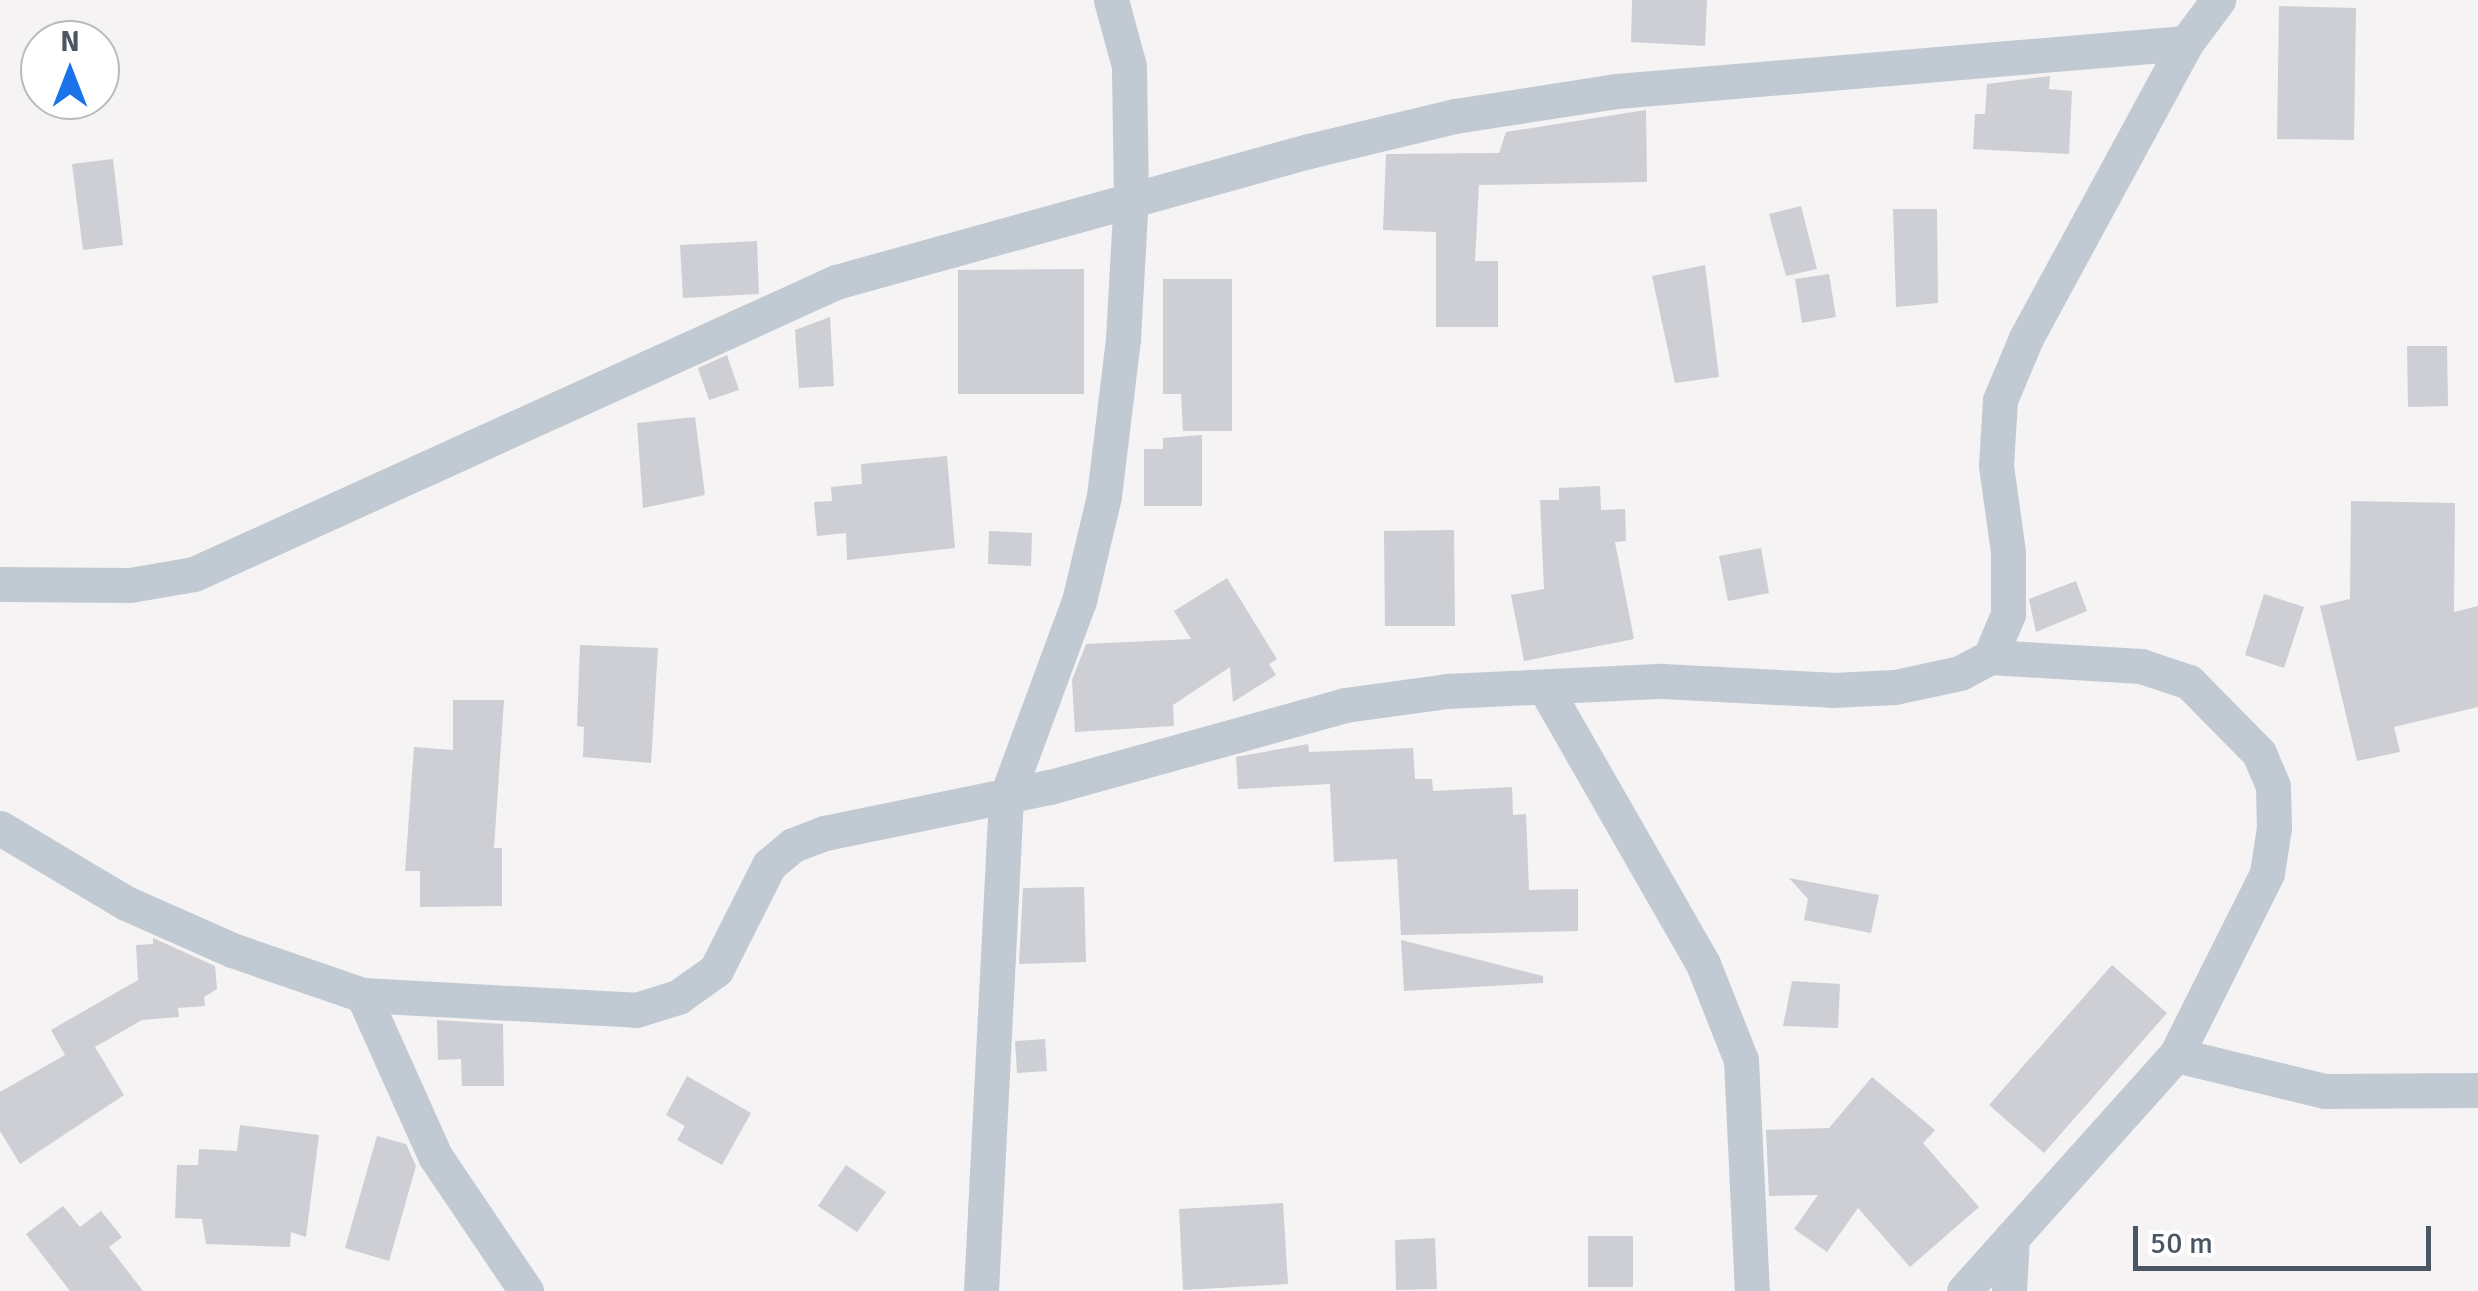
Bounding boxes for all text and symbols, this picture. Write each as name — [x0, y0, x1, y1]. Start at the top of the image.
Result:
north arrow — [20, 20, 120, 120]
text: N — [60, 25, 80, 59]
scale bar — [2138, 1206, 2436, 1268]
text: 50 m — [2150, 1225, 2213, 1262]

